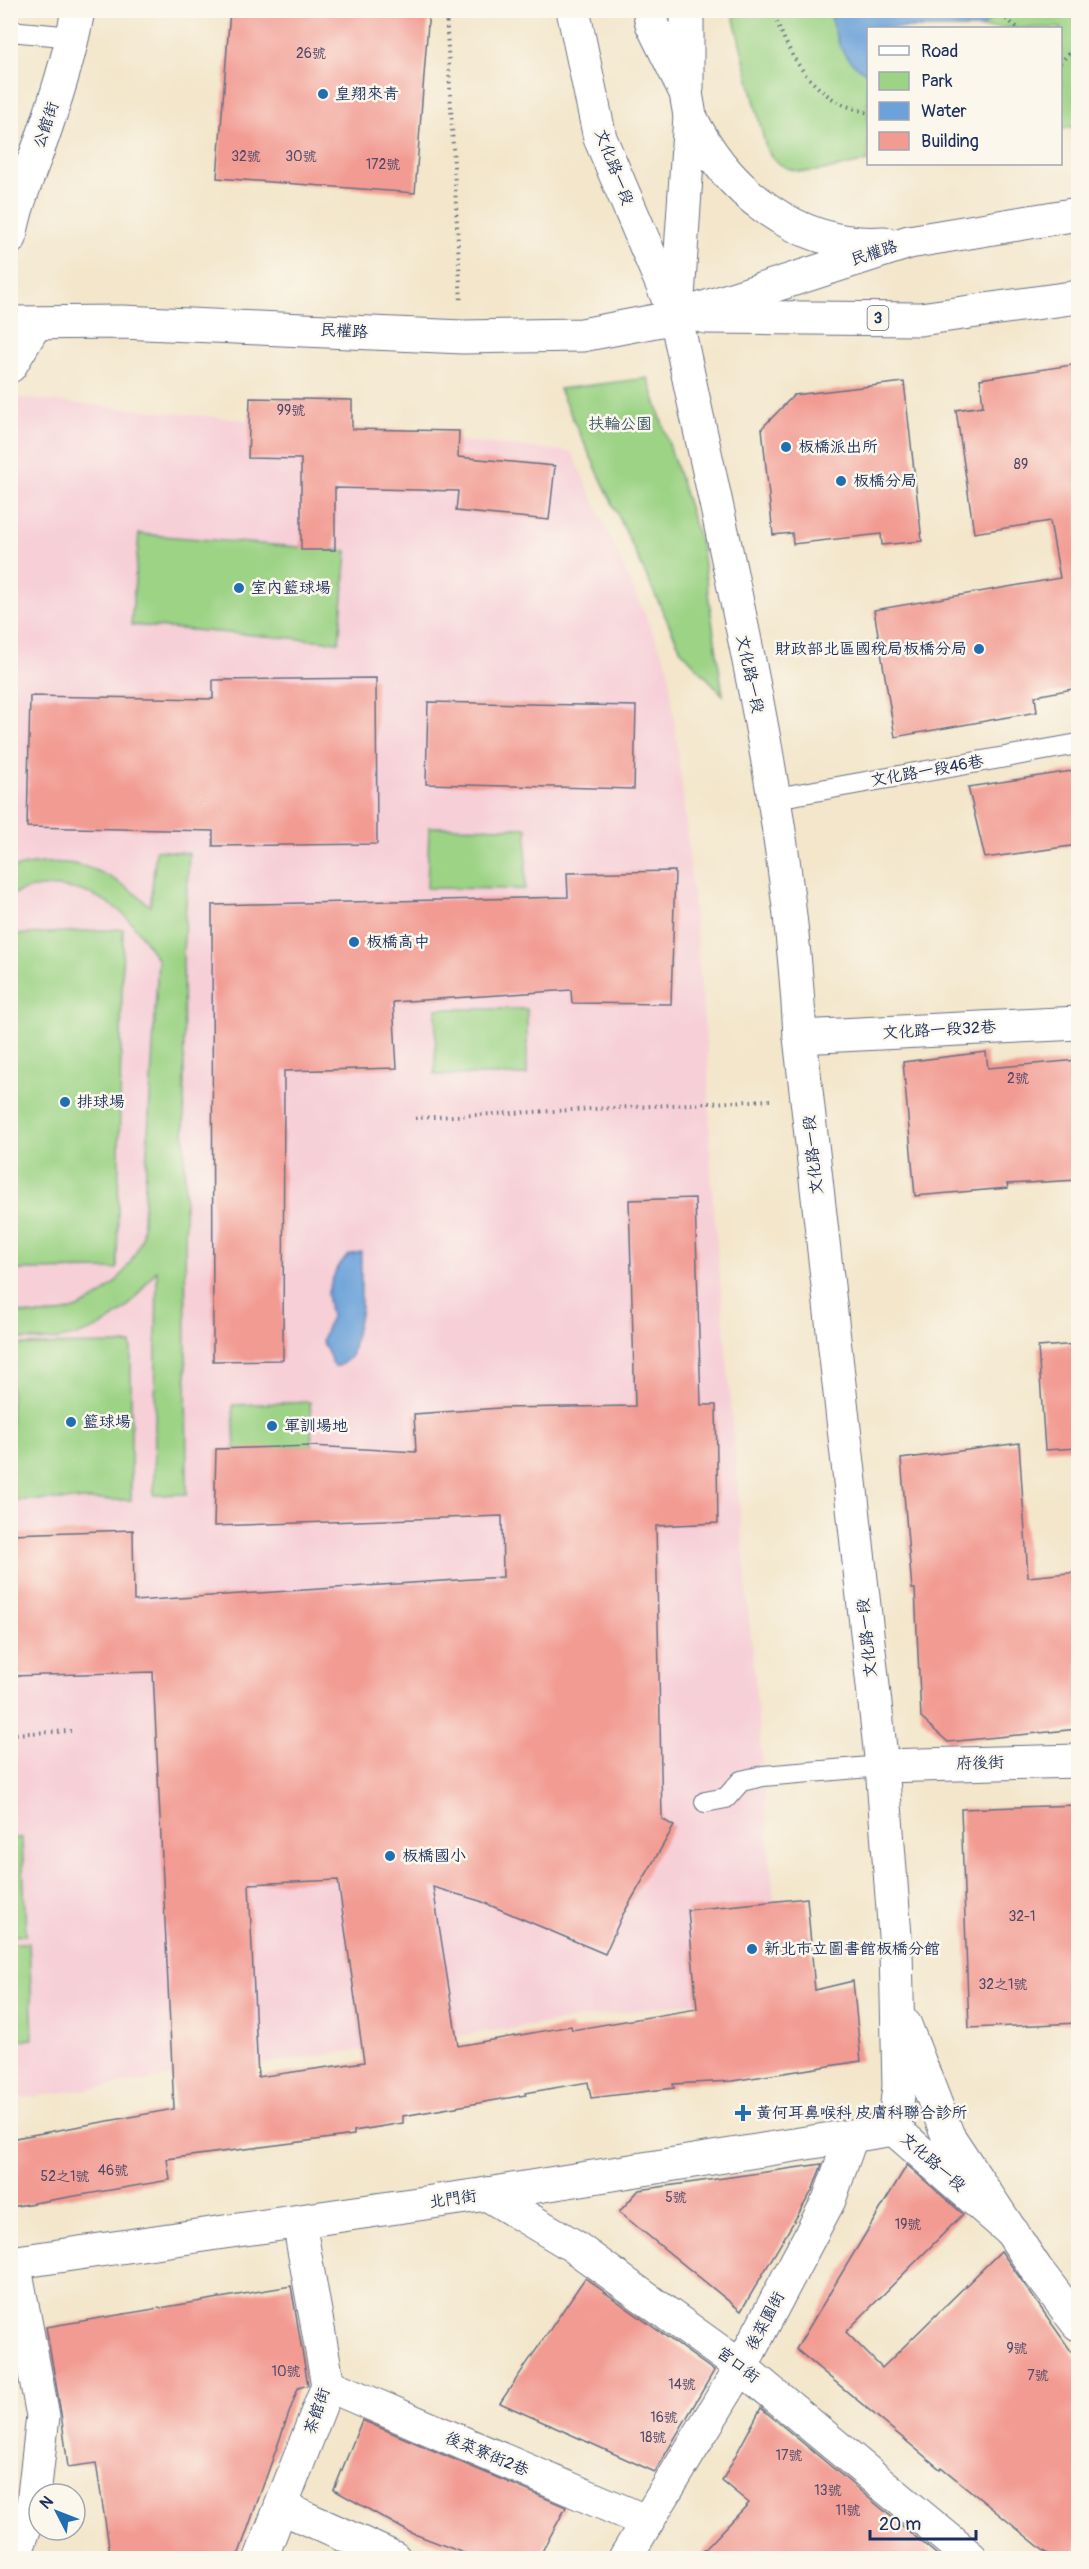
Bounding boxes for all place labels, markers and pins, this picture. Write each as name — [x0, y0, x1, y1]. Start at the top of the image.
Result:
place label: 皇翔來青 — [335, 84, 399, 104]
marker: 皇翔來青 — [316, 87, 330, 101]
place label: 板橋派出所 — [798, 437, 878, 457]
marker: 板橋派出所 — [779, 440, 793, 454]
place label: 板橋分局 — [853, 471, 917, 491]
marker: 板橋分局 — [834, 474, 848, 488]
place label: 室內籃球場 — [251, 578, 331, 598]
marker: 室內籃球場 — [232, 581, 246, 595]
place label: 財政部北區國稅局板橋分局 — [775, 639, 967, 659]
marker: 財政部北區國稅局板橋分局 — [972, 642, 986, 656]
place label: 板橋高中 — [366, 932, 430, 952]
marker: 板橋高中 — [347, 935, 361, 949]
place label: 排球場 — [77, 1092, 125, 1112]
marker: 排球場 — [58, 1095, 72, 1109]
place label: 籃球場 — [83, 1412, 131, 1432]
marker: 籃球場 — [64, 1415, 78, 1429]
place label: 軍訓場地 — [284, 1416, 348, 1436]
marker: 軍訓場地 — [265, 1419, 279, 1433]
place label: 板橋國小 — [402, 1846, 466, 1866]
marker: 板橋國小 — [383, 1849, 397, 1863]
place label: 新北市立圖書館板橋分館 — [764, 1939, 940, 1959]
marker: 新北市立圖書館板橋分館 — [745, 1942, 759, 1956]
place label: 黃何耳鼻喉科 皮膚科聯合診所 — [756, 2103, 967, 2123]
marker: 黃何耳鼻喉科 皮膚科聯合診所 — [734, 2104, 752, 2122]

